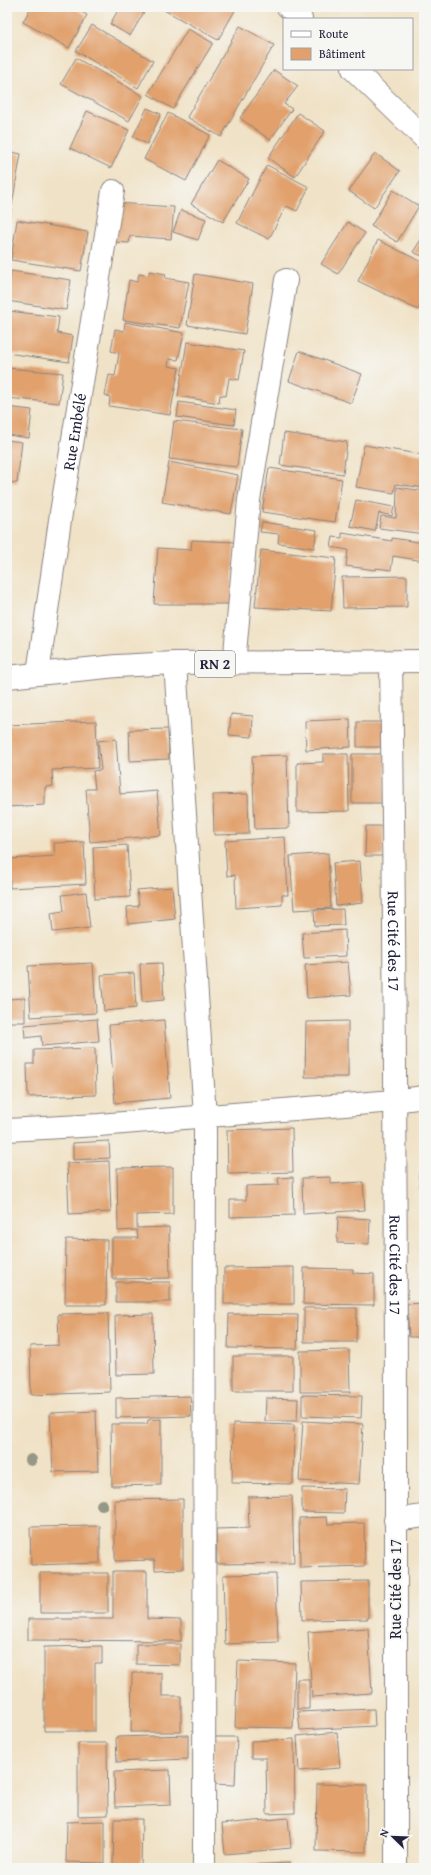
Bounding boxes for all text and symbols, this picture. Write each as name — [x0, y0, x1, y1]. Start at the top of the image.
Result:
legend — [283, 18, 413, 70]
text: Route — [319, 25, 349, 42]
text: Bâtiment — [319, 45, 366, 62]
street label: Rue Embélé — [56, 391, 92, 472]
road number: RN 2 — [195, 651, 235, 677]
street label: Rue Cité des 17 — [382, 891, 407, 991]
street label: Rue Cité des 17 — [384, 1215, 408, 1315]
street label: Rue Cité des 17 — [383, 1539, 407, 1639]
north arrow — [373, 1817, 413, 1857]
text: N — [375, 1826, 393, 1840]

